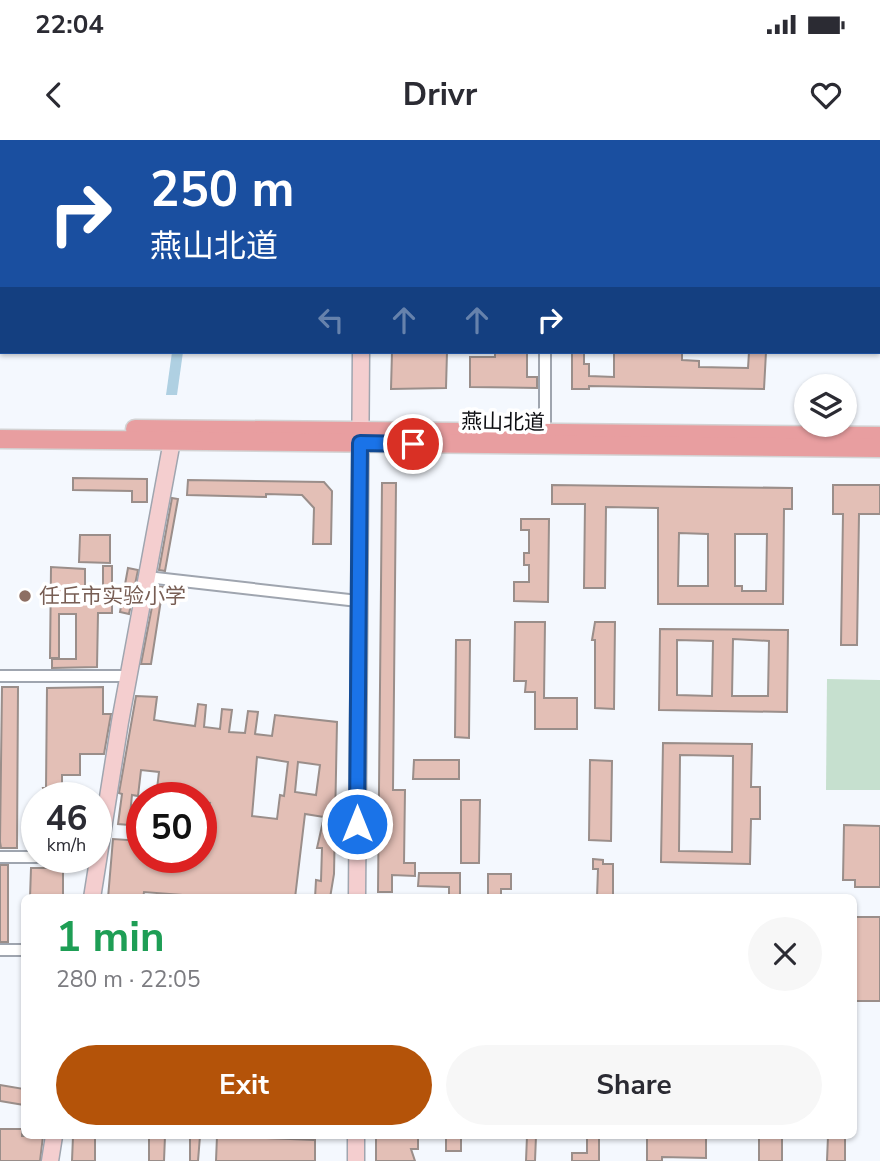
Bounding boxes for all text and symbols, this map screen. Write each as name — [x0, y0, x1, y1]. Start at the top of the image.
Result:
text: 22:04 — [35, 7, 104, 42]
text: Drivr — [403, 73, 477, 116]
icon: back — [35, 76, 73, 114]
icon: heart — [807, 76, 845, 114]
text: 250 m — [150, 156, 294, 223]
icon: right — [35, 168, 126, 259]
text: 燕山北道 — [150, 225, 278, 268]
icon: left — [312, 301, 350, 339]
icon: ahead — [385, 301, 423, 339]
icon: ahead — [458, 301, 496, 339]
icon: right — [531, 301, 569, 339]
map controls — [794, 374, 857, 437]
button: layers — [794, 374, 857, 437]
street label: 燕山北道 — [461, 407, 545, 437]
pin — [383, 414, 443, 474]
icon: arrive — [394, 425, 432, 463]
place label: 任丘市实验小学 — [39, 582, 186, 610]
marker: 任丘市实验小学 — [17, 588, 33, 604]
speed limit sign: 50 — [126, 782, 217, 873]
position arrow — [320, 787, 394, 861]
text: 46 — [45, 795, 88, 842]
text: km/h — [47, 833, 86, 857]
text: 1 min — [56, 909, 165, 966]
button: close — [748, 917, 822, 991]
text: 280 m · 22:05 — [56, 964, 201, 995]
button: Exit — [56, 1045, 432, 1125]
button: Share — [446, 1045, 822, 1125]

